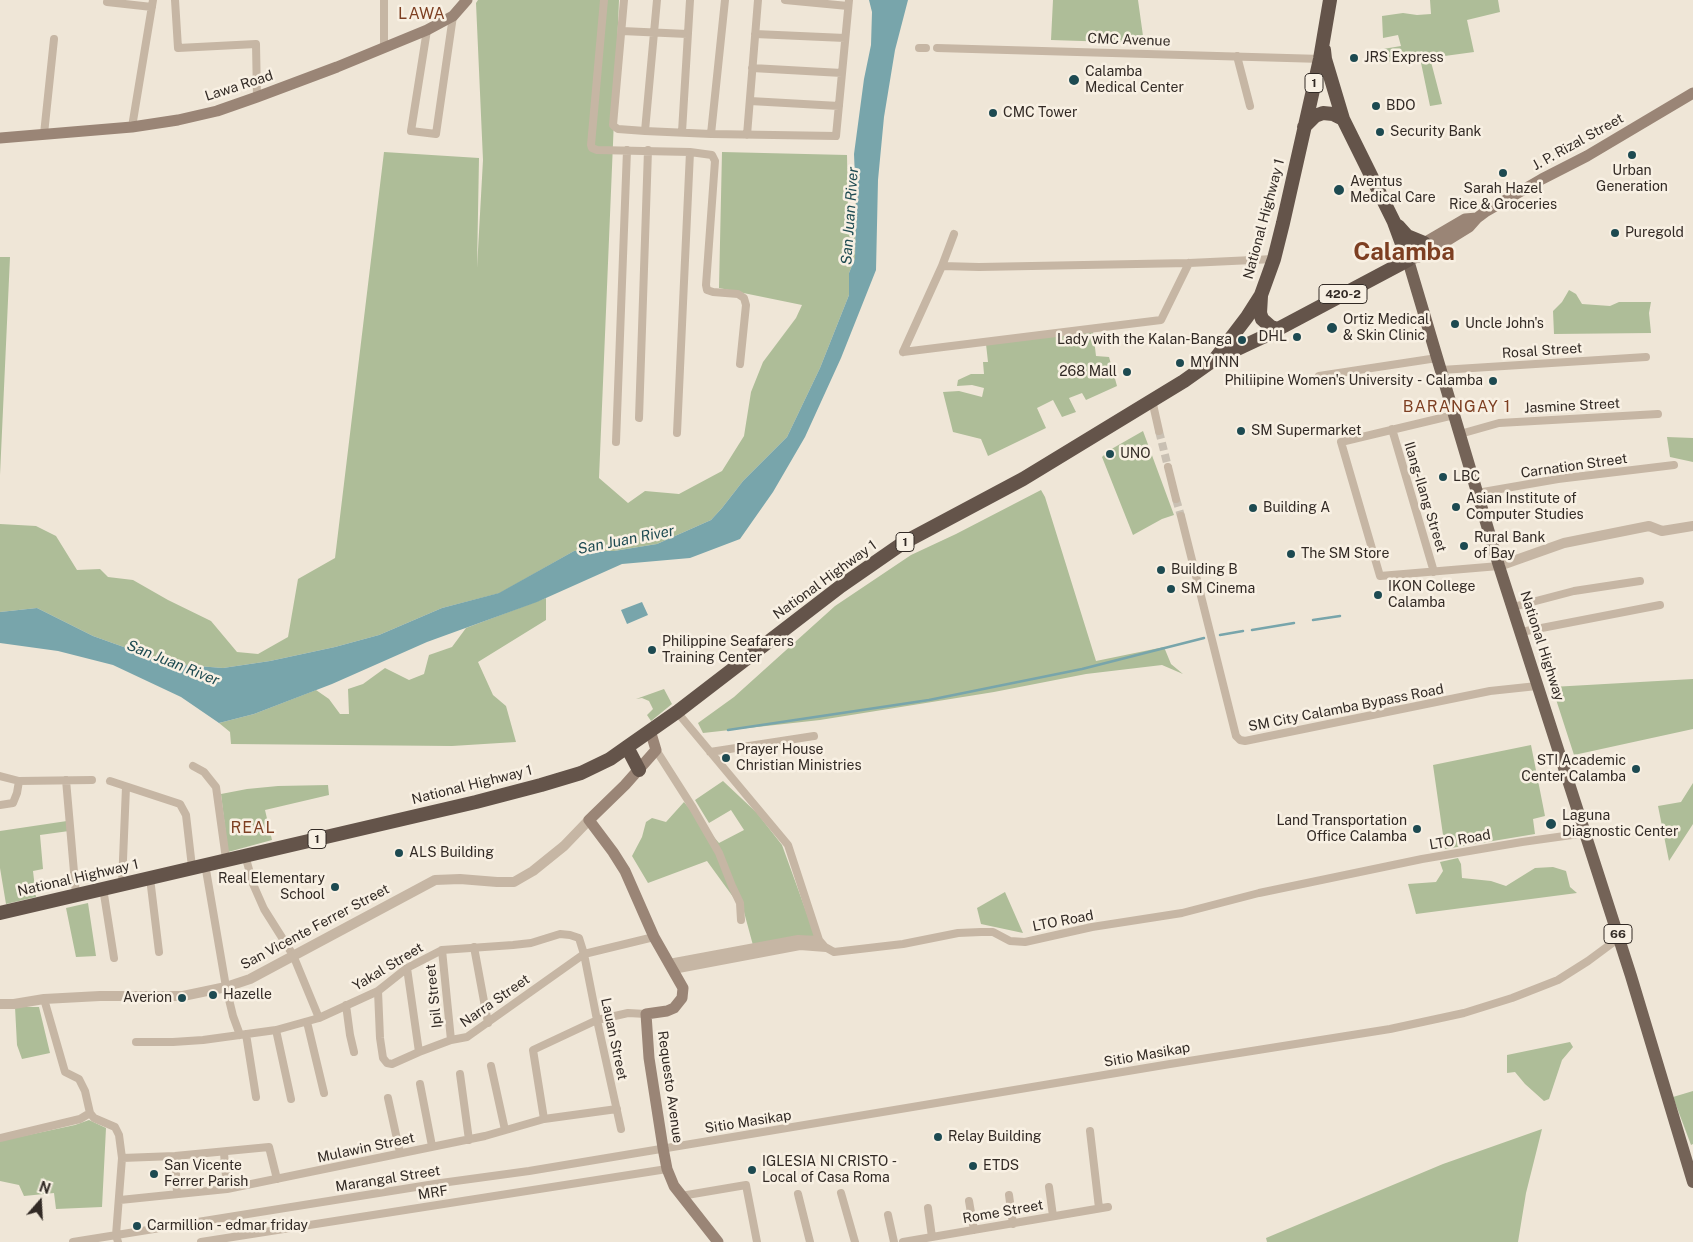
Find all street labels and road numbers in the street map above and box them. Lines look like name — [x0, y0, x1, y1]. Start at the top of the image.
street label: CMC Avenue — [1087, 30, 1171, 50]
street label: Lawa Road — [203, 67, 275, 105]
road number: 1 — [1305, 74, 1323, 92]
street label: J. P. Rizal Street — [1529, 110, 1627, 174]
street label: National Highway 1 — [1240, 157, 1288, 281]
road number: 420-2 — [1319, 284, 1367, 304]
street label: Rosal Street — [1501, 340, 1583, 362]
street label: Jasmine Street — [1524, 395, 1620, 417]
street label: Ilang-Ilang Street — [1400, 440, 1450, 554]
street label: Carnation Street — [1520, 450, 1628, 482]
road number: 1 — [896, 532, 914, 552]
street label: National Highway 1 — [770, 537, 880, 623]
street label: National Highway — [1516, 589, 1568, 703]
street label: SM City Calamba Bypass Road — [1247, 681, 1445, 735]
street label: National Highway 1 — [410, 762, 534, 808]
street label: LTO Road — [1428, 826, 1492, 854]
road number: 1 — [308, 830, 326, 849]
street label: National Highway 1 — [16, 856, 140, 900]
street label: San Vicente Ferrer Street — [238, 881, 392, 973]
street label: LTO Road — [1031, 907, 1095, 935]
road number: 66 — [1604, 924, 1632, 944]
street label: Yakal Street — [350, 939, 426, 995]
street label: Ipil Street — [422, 963, 446, 1029]
street label: Narra Street — [457, 971, 533, 1031]
street label: Lauan Street — [597, 996, 631, 1082]
street label: Requesto Avenue — [654, 1030, 686, 1144]
street label: Sitio Masikap — [1102, 1039, 1192, 1071]
street label: Sitio Masikap — [703, 1107, 793, 1137]
street label: Mulawin Street — [316, 1129, 416, 1167]
street label: Marangal Street — [334, 1162, 442, 1196]
street label: MRF — [417, 1182, 449, 1204]
street label: Rome Street — [961, 1197, 1045, 1227]

